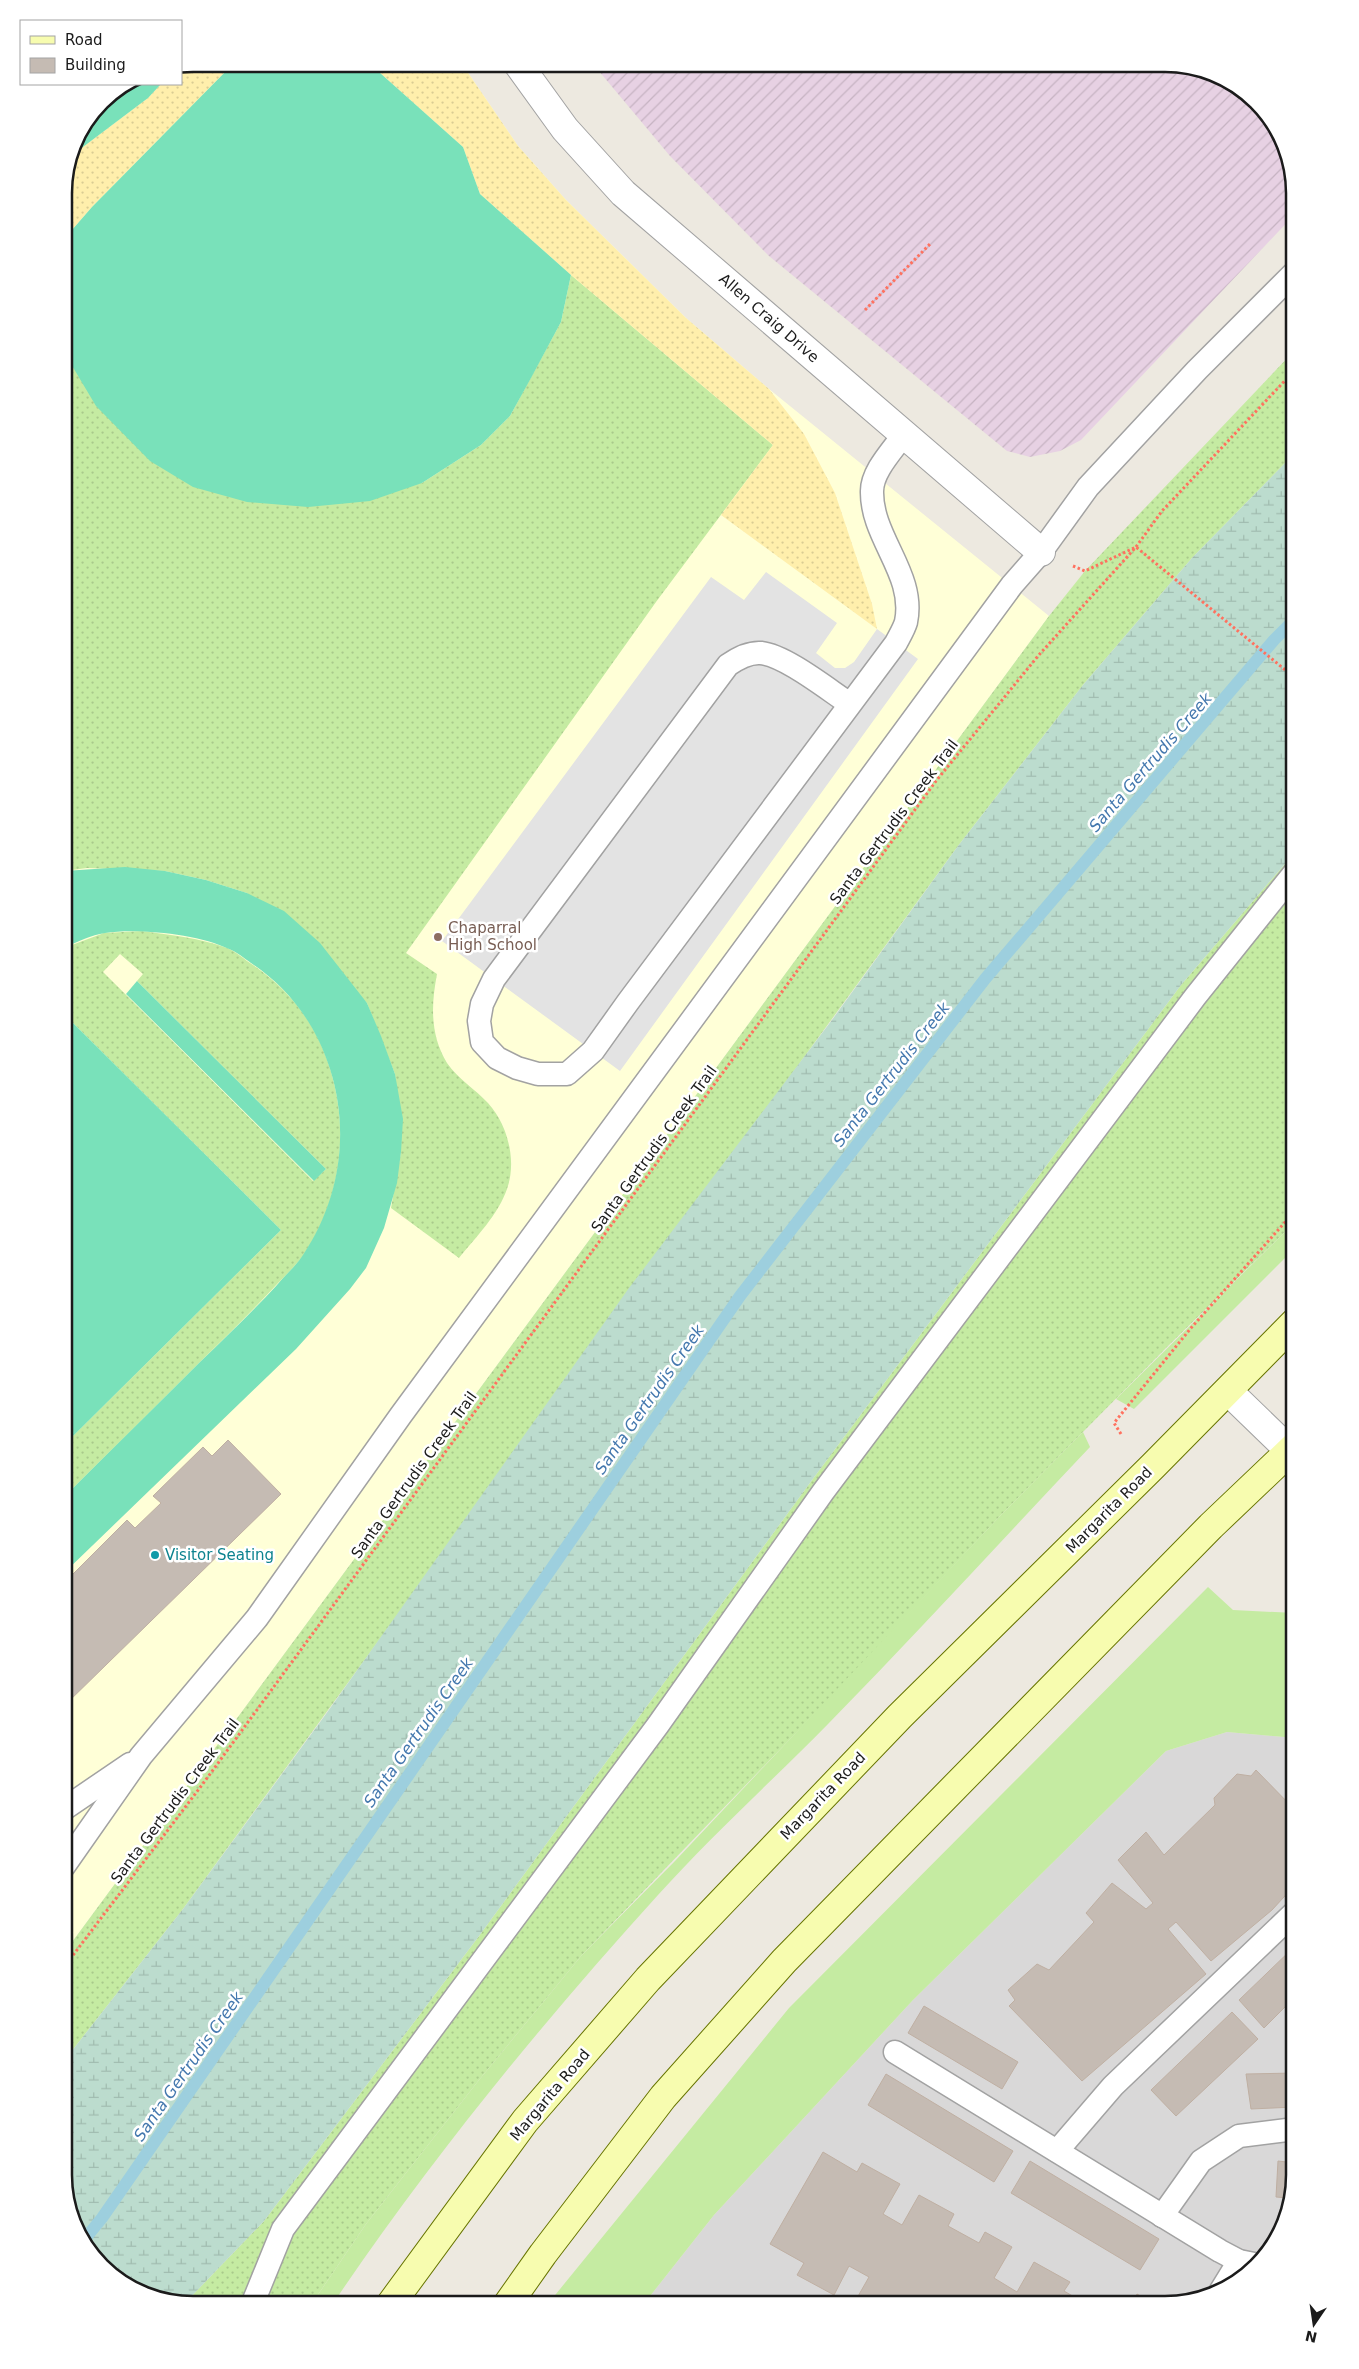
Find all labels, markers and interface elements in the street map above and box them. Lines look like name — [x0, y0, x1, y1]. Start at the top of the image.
legend — [20, 20, 182, 85]
text: Road — [65, 31, 103, 49]
text: Building — [65, 56, 126, 74]
street label: Allen Craig Drive — [715, 270, 823, 366]
water label: Santa Gertrudis Creek — [1085, 688, 1216, 836]
street label: Santa Gertrudis Creek Trail — [826, 736, 962, 908]
place label: Chaparral High School — [448, 919, 537, 954]
marker: Chaparral High School — [432, 931, 444, 943]
water label: Santa Gertrudis Creek — [829, 998, 954, 1150]
street label: Santa Gertrudis Creek Trail — [587, 1062, 721, 1236]
water label: Santa Gertrudis Creek — [591, 1320, 709, 1478]
street label: Santa Gertrudis Creek Trail — [347, 1388, 481, 1562]
street label: Margarita Road — [1062, 1463, 1156, 1557]
place label: Visitor Seating — [165, 1546, 274, 1564]
marker: Visitor Seating — [149, 1549, 161, 1561]
water label: Santa Gertrudis Creek — [360, 1653, 478, 1811]
street label: Santa Gertrudis Creek Trail — [107, 1715, 243, 1887]
street label: Margarita Road — [777, 1749, 869, 1843]
water label: Santa Gertrudis Creek — [130, 1987, 248, 2145]
street label: Margarita Road — [506, 2045, 594, 2145]
north arrow — [1289, 2299, 1339, 2349]
text: N — [1304, 2328, 1319, 2346]

